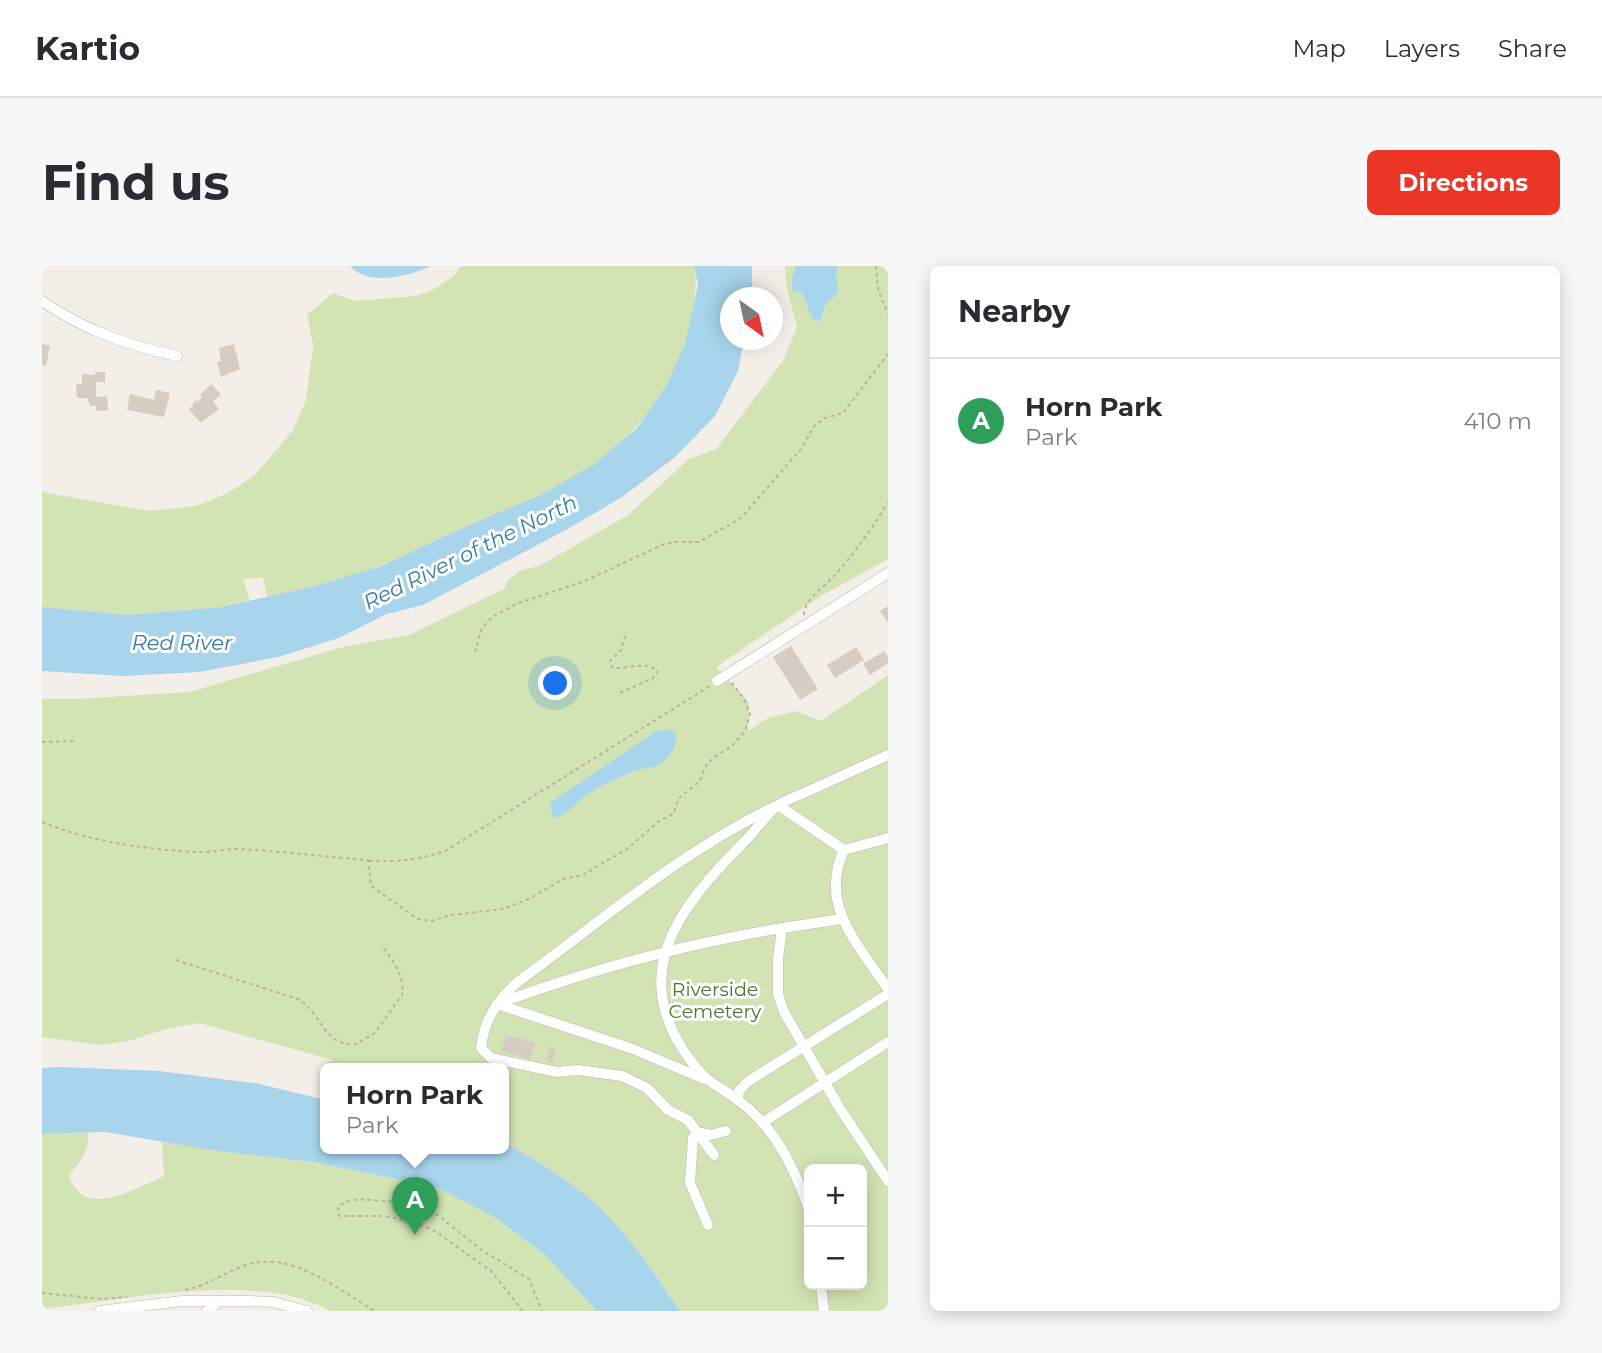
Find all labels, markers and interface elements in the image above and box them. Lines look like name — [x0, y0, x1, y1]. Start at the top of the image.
text: Kartio — [35, 28, 140, 68]
text: Map — [1292, 34, 1346, 63]
text: Layers — [1384, 34, 1460, 63]
text: Share — [1498, 34, 1567, 63]
button: Directions — [1367, 150, 1560, 215]
text: Find us — [42, 153, 230, 212]
north arrow — [720, 287, 783, 350]
text: Nearby — [958, 293, 1070, 330]
text: Horn Park — [1025, 391, 1162, 423]
text: A — [972, 407, 990, 435]
text: 410 m — [1463, 407, 1532, 435]
text: Park — [1025, 423, 1078, 451]
water label: Red River of the North — [359, 489, 581, 615]
water label: Red River — [132, 630, 233, 655]
your location — [538, 666, 572, 700]
park label: Riverside Cemetery — [669, 978, 762, 1023]
popup — [320, 1063, 509, 1154]
text: Horn Park — [346, 1079, 483, 1111]
text: Park — [346, 1111, 398, 1139]
map controls — [804, 1164, 867, 1290]
button: + — [804, 1164, 867, 1227]
pin: A — [392, 1177, 438, 1235]
button: − — [804, 1227, 867, 1290]

